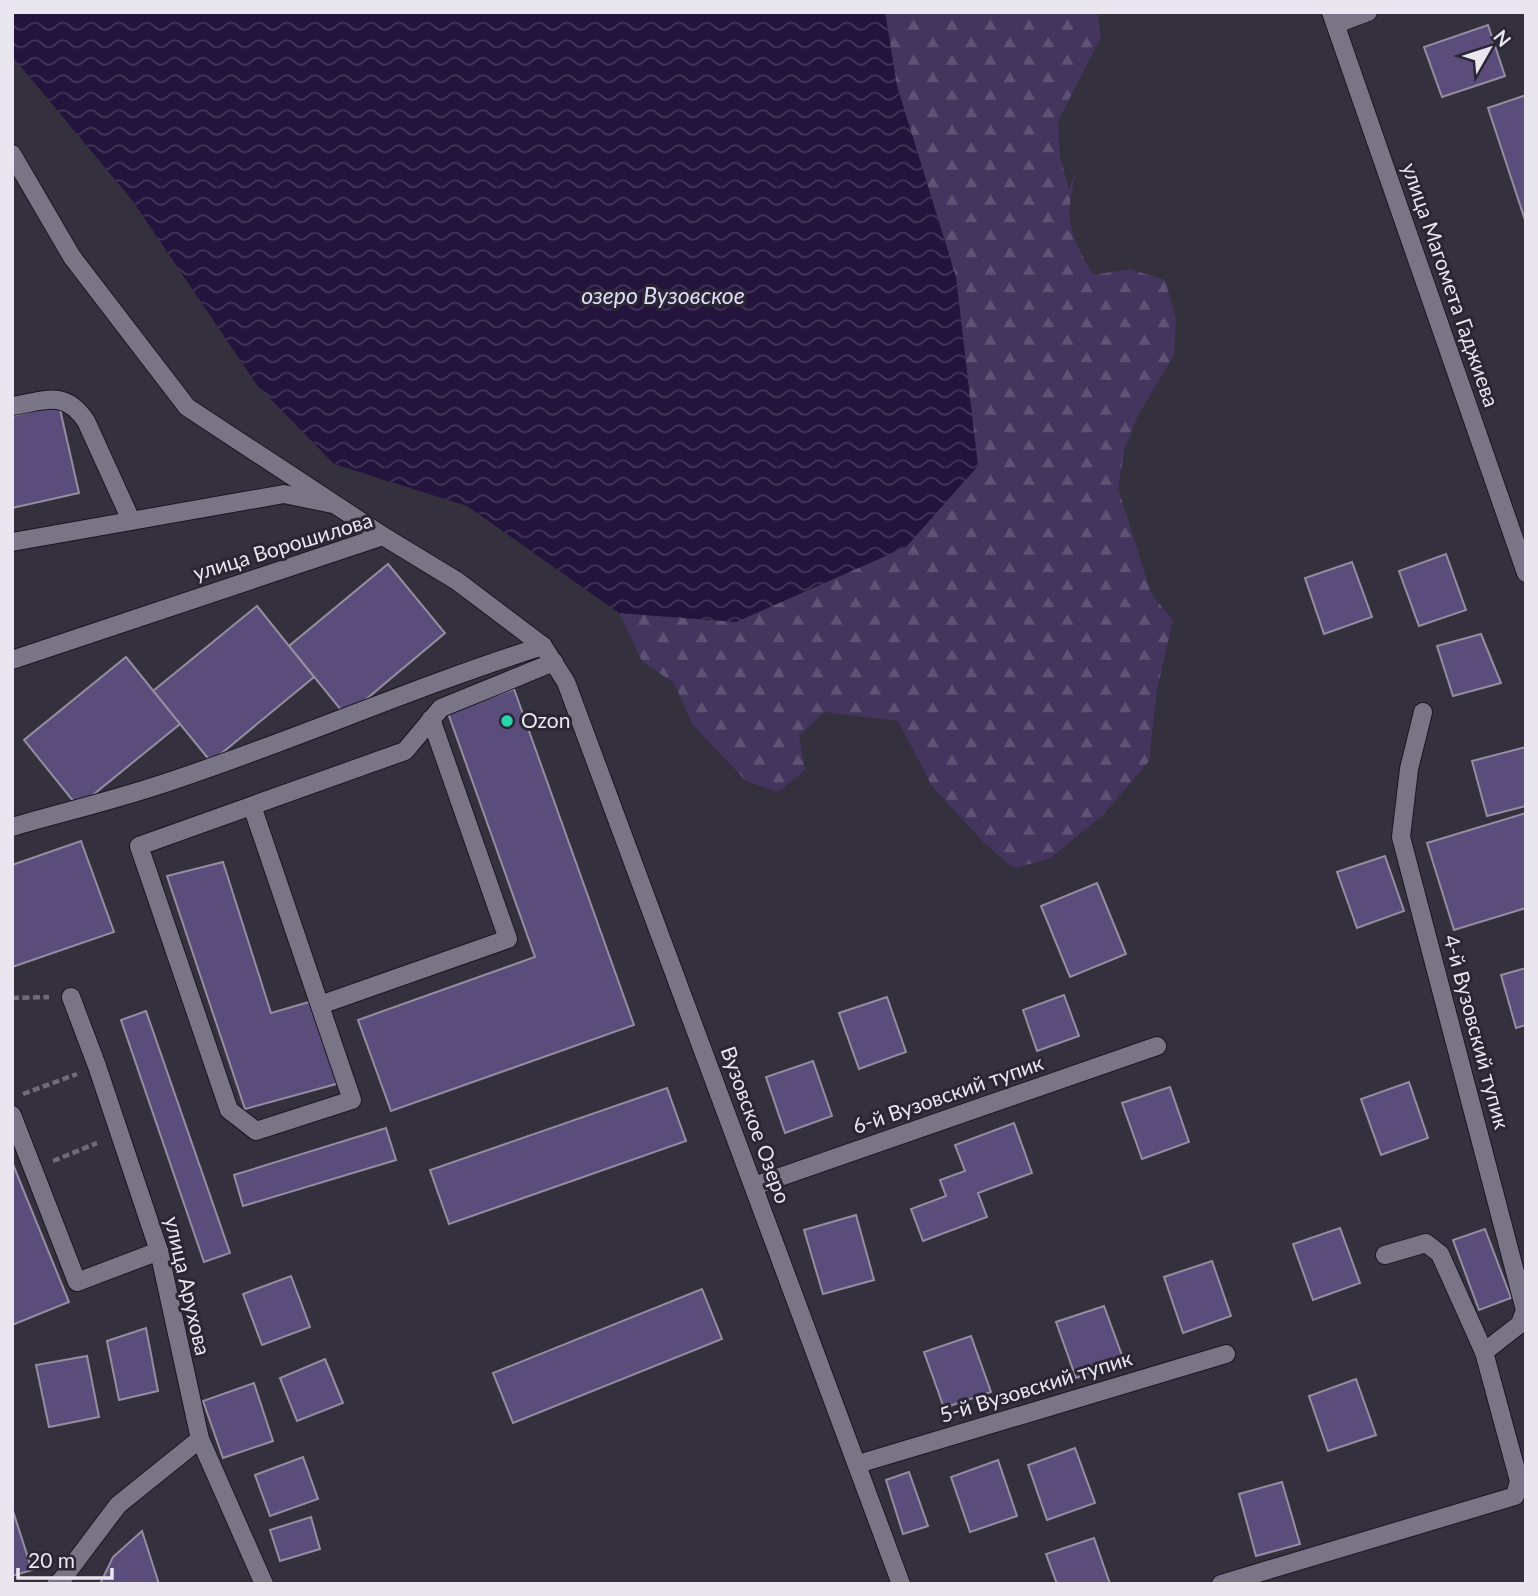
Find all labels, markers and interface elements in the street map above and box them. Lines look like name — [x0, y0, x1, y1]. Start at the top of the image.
north arrow — [1454, 14, 1524, 84]
text: N — [1489, 25, 1516, 51]
street label: улица Магомета Гаджиева — [1398, 159, 1505, 410]
water label: озеро Вузовское — [581, 281, 745, 309]
street label: улица Ворошилова — [190, 506, 375, 585]
place label: Ozon — [521, 707, 571, 732]
marker: Ozon — [499, 713, 515, 729]
street label: 4-й Вузовский тупик — [1439, 932, 1515, 1132]
street label: Вузовское Озеро — [716, 1043, 796, 1207]
street label: 6-й Вузовский тупик — [849, 1049, 1046, 1138]
street label: улица Арухова — [160, 1214, 217, 1358]
street label: 5-й Вузовский тупик — [936, 1344, 1135, 1427]
scale bar — [18, 1536, 112, 1580]
text: 20 m — [28, 1547, 75, 1572]

